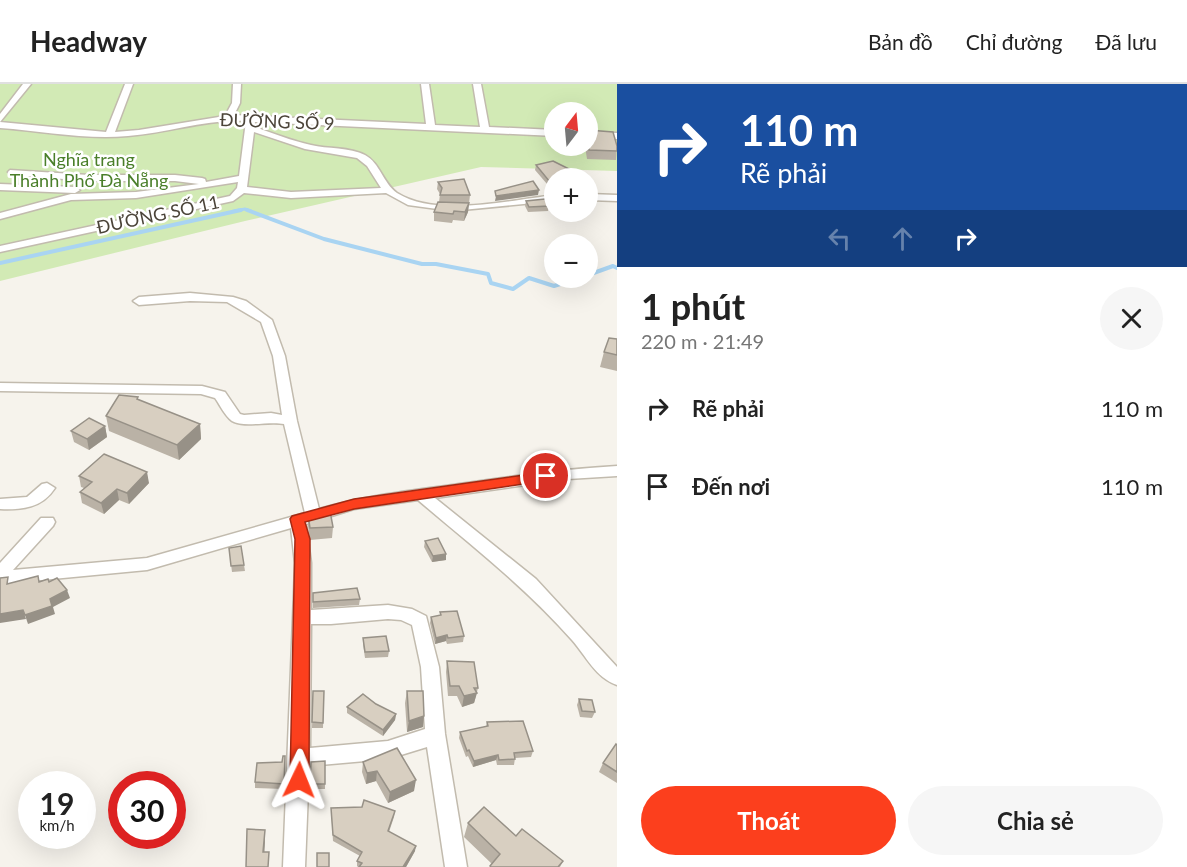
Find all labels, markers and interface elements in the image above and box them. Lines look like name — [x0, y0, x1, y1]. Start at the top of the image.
text: Headway — [30, 24, 147, 58]
text: Bản đồ — [868, 29, 933, 54]
text: Chỉ đường — [966, 29, 1062, 54]
text: Đã lưu — [1095, 29, 1157, 54]
north arrow — [544, 102, 598, 156]
map controls — [544, 102, 598, 288]
text: 110 m — [740, 105, 858, 155]
street label: ĐƯỜNG SỐ 9 — [219, 108, 335, 134]
icon: right — [641, 108, 719, 186]
park label: Nghĩa trang Thành Phố Đà Nẵng — [10, 148, 168, 191]
text: Rẽ phải — [740, 156, 827, 189]
button: + — [544, 168, 598, 222]
street label: ĐƯỜNG SỐ 11 — [94, 190, 221, 238]
icon: left — [823, 222, 856, 255]
icon: ahead — [886, 222, 919, 255]
icon: right — [949, 222, 982, 255]
button: − — [544, 234, 598, 288]
text: 1 phút — [641, 284, 745, 328]
button: close — [1100, 287, 1163, 350]
text: 220 m · 21:49 — [641, 329, 764, 353]
icon: right — [641, 392, 674, 425]
text: Rẽ phải — [692, 395, 764, 422]
text: 110 m — [1101, 395, 1163, 422]
pin — [520, 450, 571, 501]
icon: arrive — [529, 459, 562, 492]
icon: arrive — [641, 470, 674, 503]
text: Đến nơi — [692, 473, 770, 500]
text: 110 m — [1101, 473, 1163, 500]
position arrow — [267, 748, 331, 812]
speed limit sign: 30 — [108, 771, 186, 849]
text: 19 — [40, 785, 74, 821]
button: Thoát — [641, 786, 896, 855]
button: Chia sẻ — [908, 786, 1163, 855]
text: km/h — [39, 816, 75, 834]

